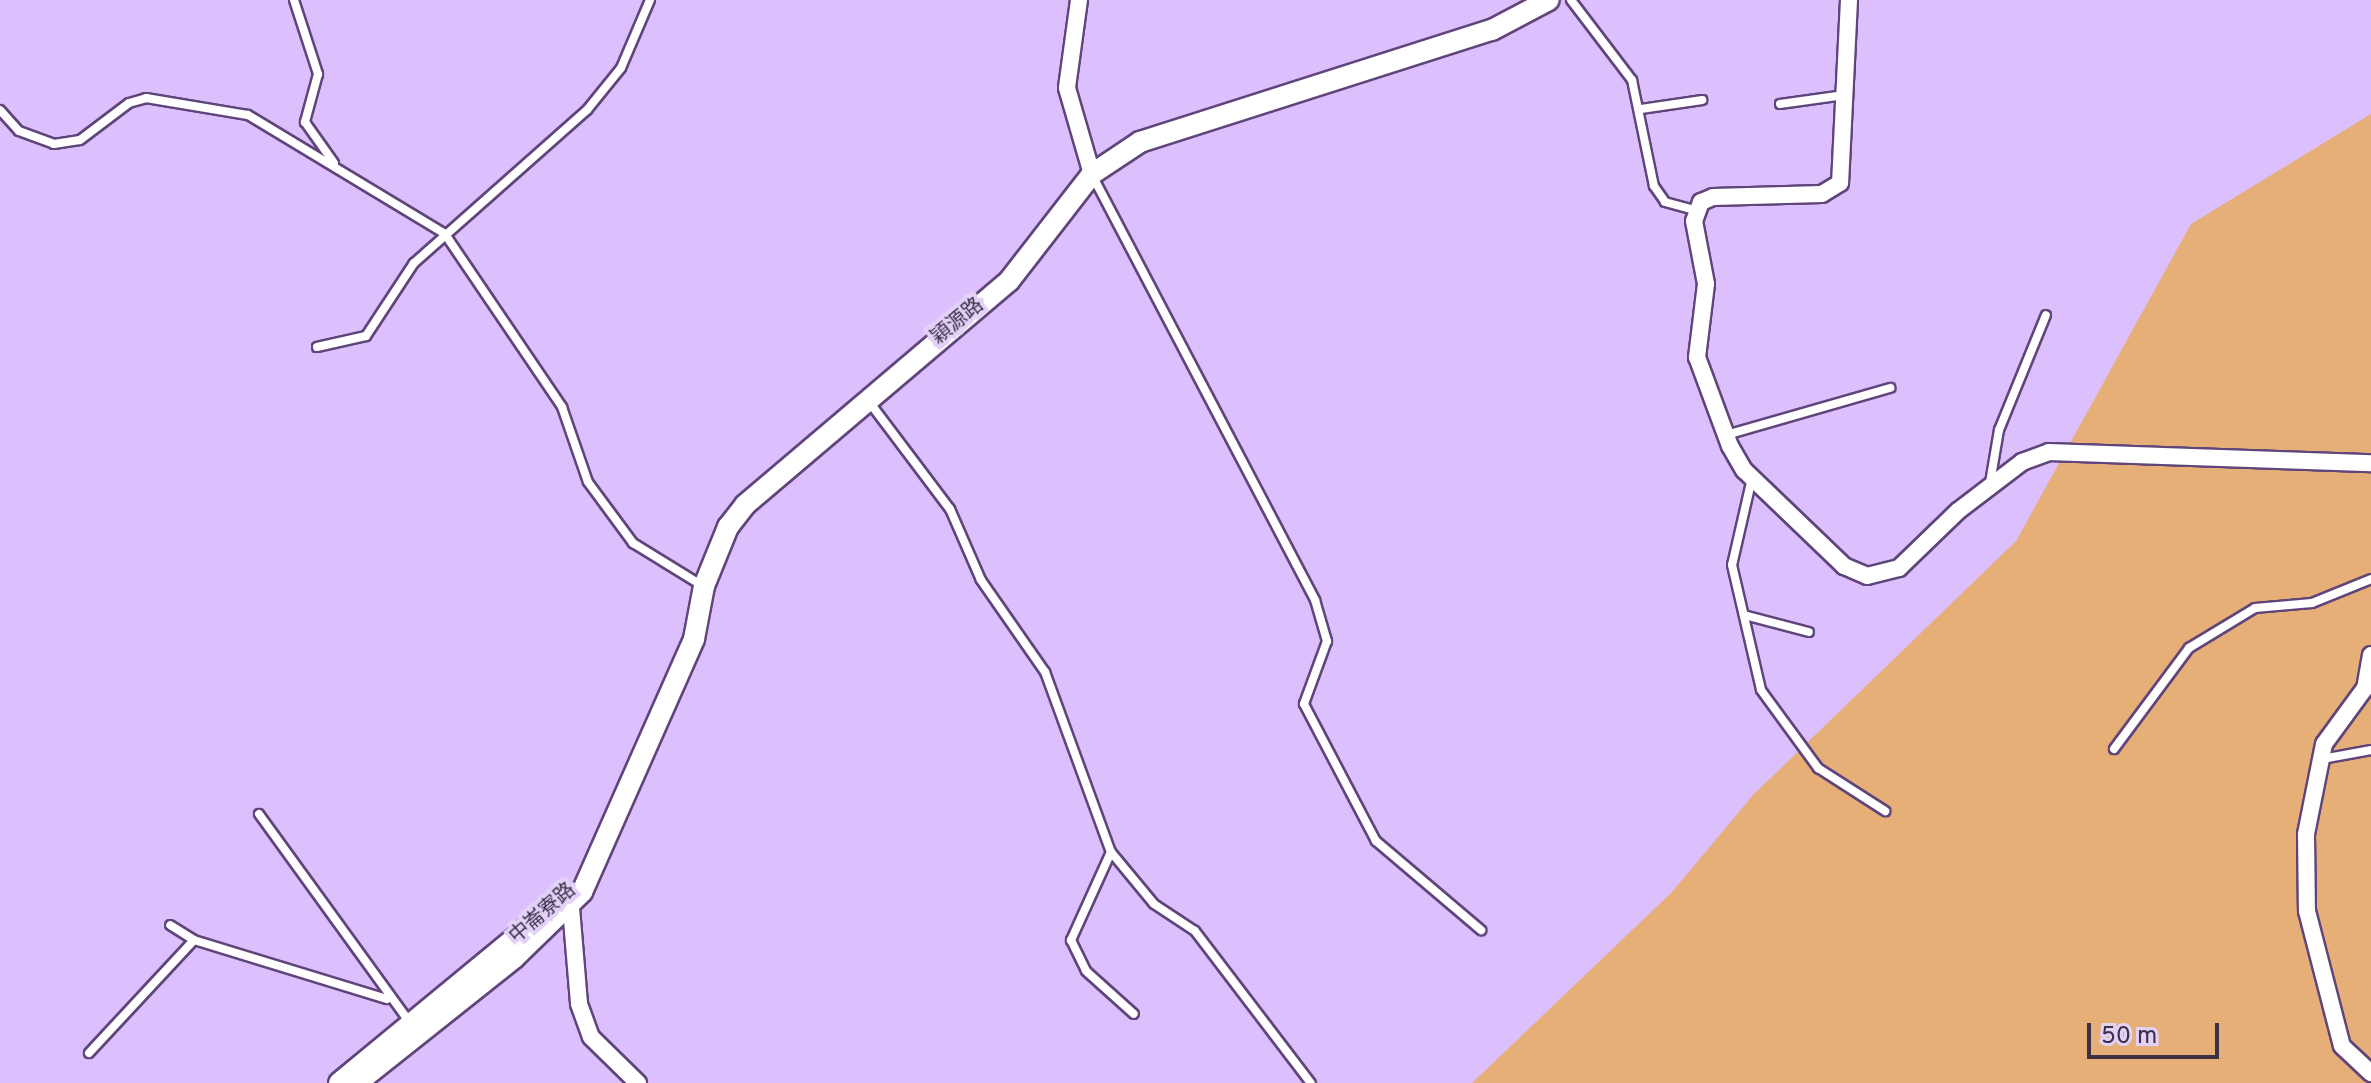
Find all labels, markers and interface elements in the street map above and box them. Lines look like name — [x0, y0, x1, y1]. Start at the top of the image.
street label: 穎源路 — [927, 294, 989, 350]
street label: 中崙寮路 — [505, 879, 581, 949]
scale bar — [2091, 1007, 2223, 1057]
text: 50 m — [2101, 1022, 2157, 1052]

